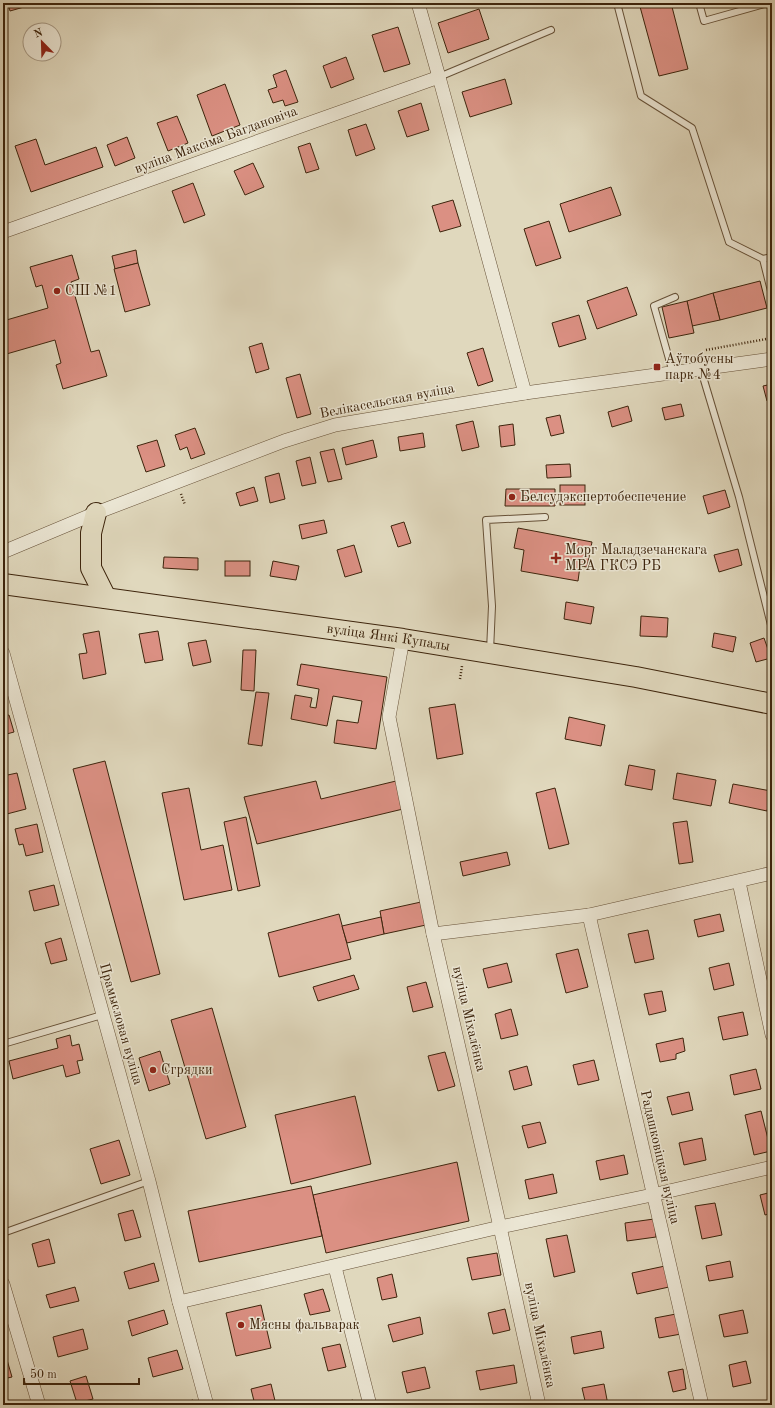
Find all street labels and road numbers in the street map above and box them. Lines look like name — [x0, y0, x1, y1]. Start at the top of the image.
street label: вуліца Максіма Багдановіча — [133, 104, 299, 176]
street label: Велікасельская вуліца — [318, 381, 456, 421]
street label: вуліца Янкі Купалы — [326, 622, 451, 654]
street label: Прамысловая вуліца — [97, 961, 145, 1087]
street label: вуліца Міхалёнка — [450, 965, 488, 1073]
street label: Радашковіцкая вуліца — [638, 1089, 682, 1225]
street label: вуліца Міхалёнка — [522, 1281, 558, 1389]

